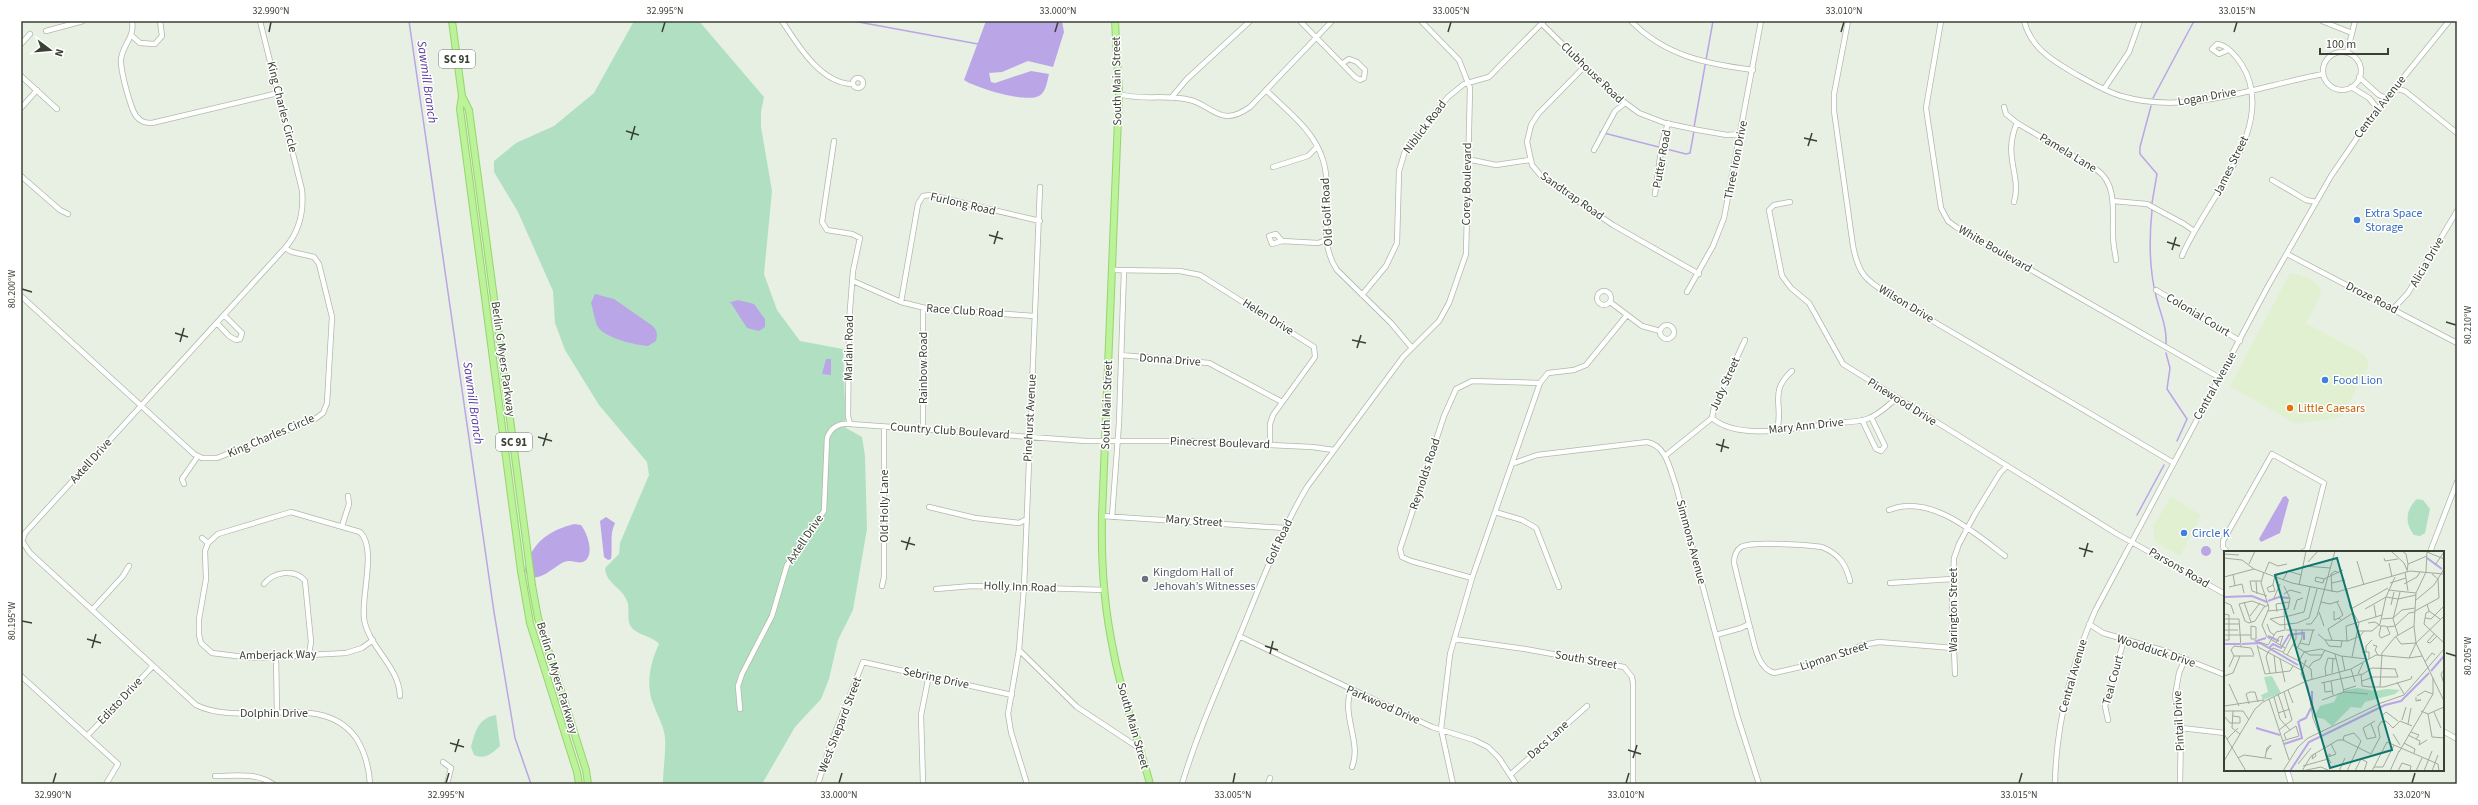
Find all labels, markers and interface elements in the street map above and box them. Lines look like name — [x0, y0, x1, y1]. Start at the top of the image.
text: 32.990°N — [252, 4, 290, 18]
text: 32.995°N — [646, 4, 684, 18]
text: 33.000°N — [1039, 4, 1077, 18]
text: 33.005°N — [1432, 4, 1470, 18]
text: 33.010°N — [1825, 4, 1863, 18]
text: 33.015°N — [2218, 4, 2256, 18]
north arrow — [30, 30, 70, 70]
scale bar — [2320, 30, 2388, 56]
street label: South Main Street — [1108, 36, 1126, 126]
text: 100 m — [2326, 36, 2356, 53]
street label: Clubhouse Road — [1557, 38, 1627, 108]
water label: Sawmill Branch — [412, 40, 442, 125]
text: N — [51, 47, 67, 58]
road number: SC 91 — [439, 50, 475, 68]
street label: King Charles Circle — [262, 60, 302, 154]
street label: Central Avenue — [2350, 72, 2410, 142]
street label: Logan Drive — [2176, 83, 2238, 111]
street label: Niblick Road — [1399, 97, 1451, 157]
street label: Three Iron Drive — [1720, 119, 1752, 201]
street label: Putter Road — [1648, 128, 1676, 190]
street label: Pamela Lane — [2036, 129, 2100, 177]
street label: James Street — [2209, 133, 2253, 199]
street label: Corey Boulevard — [1458, 143, 1476, 225]
street label: Sandtrap Road — [1537, 168, 1607, 224]
street label: Old Golf Road — [1317, 177, 1337, 247]
street label: Furlong Road — [929, 188, 997, 220]
place label: Extra Space Storage — [2365, 205, 2423, 236]
marker: Extra Space Storage — [2352, 215, 2362, 225]
street label: White Boulevard — [1955, 221, 2035, 277]
street label: Alicia Drive — [2406, 234, 2448, 290]
text: 80.200°W — [5, 270, 19, 308]
street label: Droze Road — [2343, 277, 2401, 319]
street label: Wilson Drive — [1875, 281, 1937, 327]
street label: Colonial Court — [2163, 289, 2233, 341]
street label: Helen Drive — [1239, 294, 1297, 340]
street label: Berlin G Myers Parkway — [486, 300, 520, 418]
street label: Race Club Road — [926, 300, 1004, 322]
text: 80.210°W — [2461, 306, 2475, 344]
street label: Marlain Road — [840, 315, 858, 381]
street label: Rainbow Road — [915, 332, 932, 404]
street label: Donna Drive — [1139, 349, 1201, 371]
street label: Central Avenue — [2189, 349, 2241, 423]
street label: Judy Street — [1706, 354, 1744, 414]
street label: South Main Street — [1097, 360, 1117, 450]
water label: Sawmill Branch — [458, 361, 488, 446]
place label: Food Lion — [2333, 372, 2383, 389]
street label: Pinehurst Avenue — [1019, 374, 1041, 462]
street label: Pinewood Drive — [1864, 374, 1940, 430]
marker: Food Lion — [2320, 375, 2330, 385]
place label: Little Caesars — [2298, 400, 2365, 417]
marker: Little Caesars — [2285, 403, 2295, 413]
street label: King Charles Circle — [225, 410, 317, 462]
street label: Mary Ann Drive — [1768, 414, 1844, 438]
street label: Country Club Boulevard — [890, 418, 1010, 444]
road number: SC 91 — [496, 433, 532, 451]
street label: Pinecrest Boulevard — [1170, 433, 1270, 453]
street label: Axtell Drive — [66, 435, 116, 487]
street label: Reynolds Road — [1405, 436, 1445, 512]
street label: Old Holly Lane — [876, 469, 893, 542]
street label: Simmons Avenue — [1672, 498, 1710, 586]
street label: Axtell Drive — [782, 511, 828, 567]
street label: Mary Street — [1165, 511, 1223, 531]
street label: Golf Road — [1261, 516, 1297, 568]
place label: Circle K — [2192, 525, 2230, 542]
marker: Circle K — [2179, 528, 2189, 538]
street label: Parsons Road — [2145, 544, 2213, 592]
inset map — [2224, 551, 2444, 771]
place label: Kingdom Hall of Jehovah’s Witnesses — [1153, 564, 1255, 595]
street label: Warington Street — [1945, 568, 1962, 652]
marker: Kingdom Hall of Jehovah’s Witnesses — [1140, 574, 1150, 584]
street label: Holly Inn Road — [983, 577, 1057, 597]
text: 80.195°W — [5, 602, 19, 640]
street label: Berlin G Myers Parkway — [532, 620, 582, 736]
street label: Woodduck Drive — [2114, 630, 2198, 672]
street label: Lipman Street — [1798, 637, 1870, 675]
street label: Central Avenue — [2054, 637, 2092, 715]
text: 80.205°W — [2461, 637, 2475, 675]
street label: Amberjack Way — [239, 646, 317, 664]
street label: South Street — [1554, 646, 1618, 674]
street label: Teal Court — [2098, 653, 2128, 707]
street label: Sebring Drive — [901, 663, 971, 693]
street label: Edisto Drive — [94, 673, 147, 729]
street label: West Shepard Street — [814, 675, 866, 775]
street label: South Main Street — [1113, 681, 1153, 771]
street label: Parkwood Drive — [1343, 681, 1423, 729]
street label: Pintail Drive — [2169, 690, 2189, 752]
street label: Dolphin Drive — [240, 705, 308, 722]
street label: Dacs Lane — [1523, 717, 1573, 763]
text: 32.990°N — [34, 788, 72, 802]
text: 32.995°N — [427, 788, 465, 802]
text: 33.000°N — [820, 788, 858, 802]
text: 33.005°N — [1214, 788, 1252, 802]
text: 33.010°N — [1607, 788, 1645, 802]
text: 33.015°N — [2000, 788, 2038, 802]
text: 33.020°N — [2393, 788, 2431, 802]

